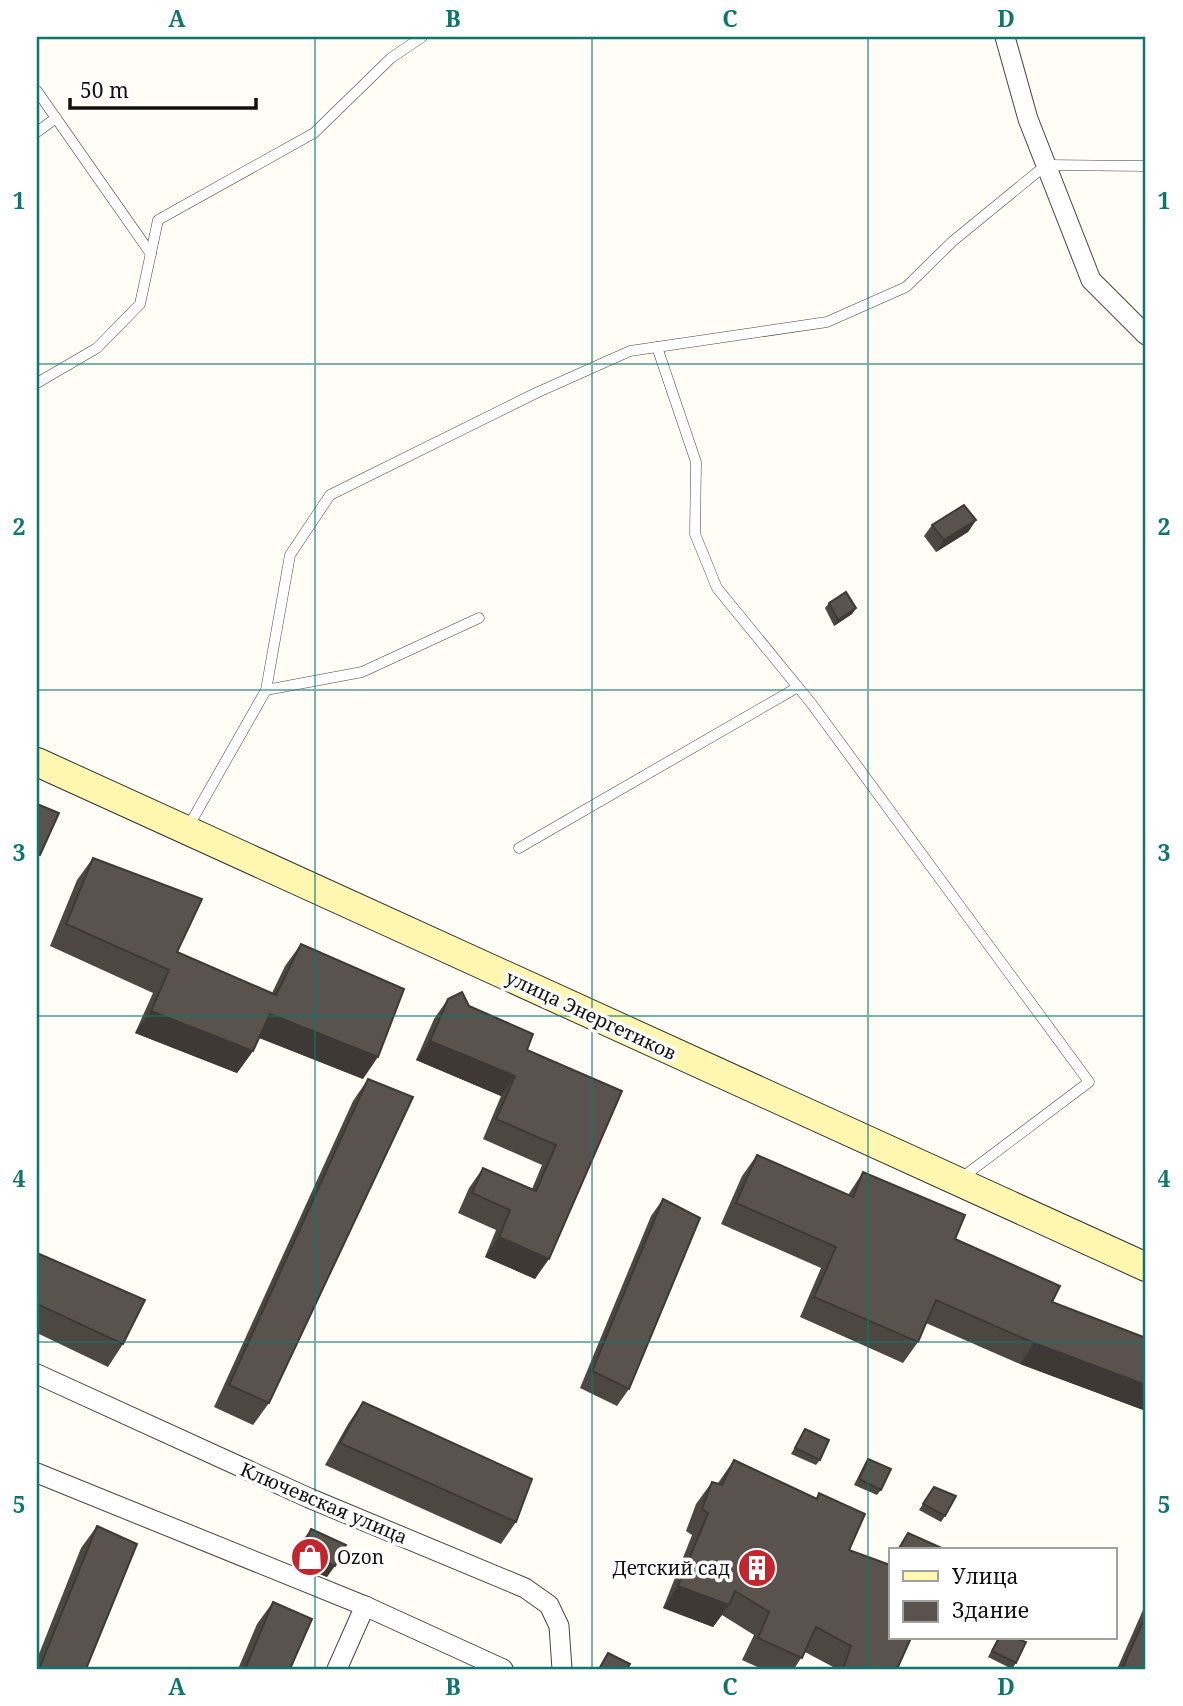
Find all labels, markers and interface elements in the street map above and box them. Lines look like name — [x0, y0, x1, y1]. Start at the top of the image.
text: A — [168, 2, 186, 34]
text: B — [445, 2, 461, 34]
text: C — [722, 2, 738, 34]
text: D — [997, 2, 1015, 34]
scale bar — [70, 66, 256, 110]
text: 50 m — [80, 76, 129, 104]
text: 1 — [13, 184, 26, 216]
text: 1 — [1158, 184, 1171, 216]
text: 2 — [13, 510, 26, 542]
text: 2 — [1158, 510, 1171, 542]
text: 3 — [13, 836, 26, 868]
text: 3 — [1158, 836, 1171, 868]
street label: улица Энергетиков — [502, 964, 680, 1066]
text: 4 — [13, 1162, 26, 1194]
text: 4 — [1158, 1162, 1171, 1194]
street label: Ключевская улица — [236, 1456, 412, 1550]
text: 5 — [13, 1488, 26, 1520]
text: 5 — [1158, 1488, 1171, 1520]
shop icon: Ozon — [289, 1536, 331, 1578]
place label: Ozon — [337, 1544, 384, 1570]
building icon: Детский сад — [736, 1547, 778, 1589]
legend — [889, 1548, 1116, 1640]
place label: Детский сад — [613, 1555, 730, 1581]
text: Улица — [952, 1562, 1019, 1590]
text: Здание — [952, 1596, 1029, 1624]
text: A — [168, 1670, 186, 1702]
text: B — [445, 1670, 461, 1702]
text: C — [722, 1670, 738, 1702]
text: D — [997, 1670, 1015, 1702]

